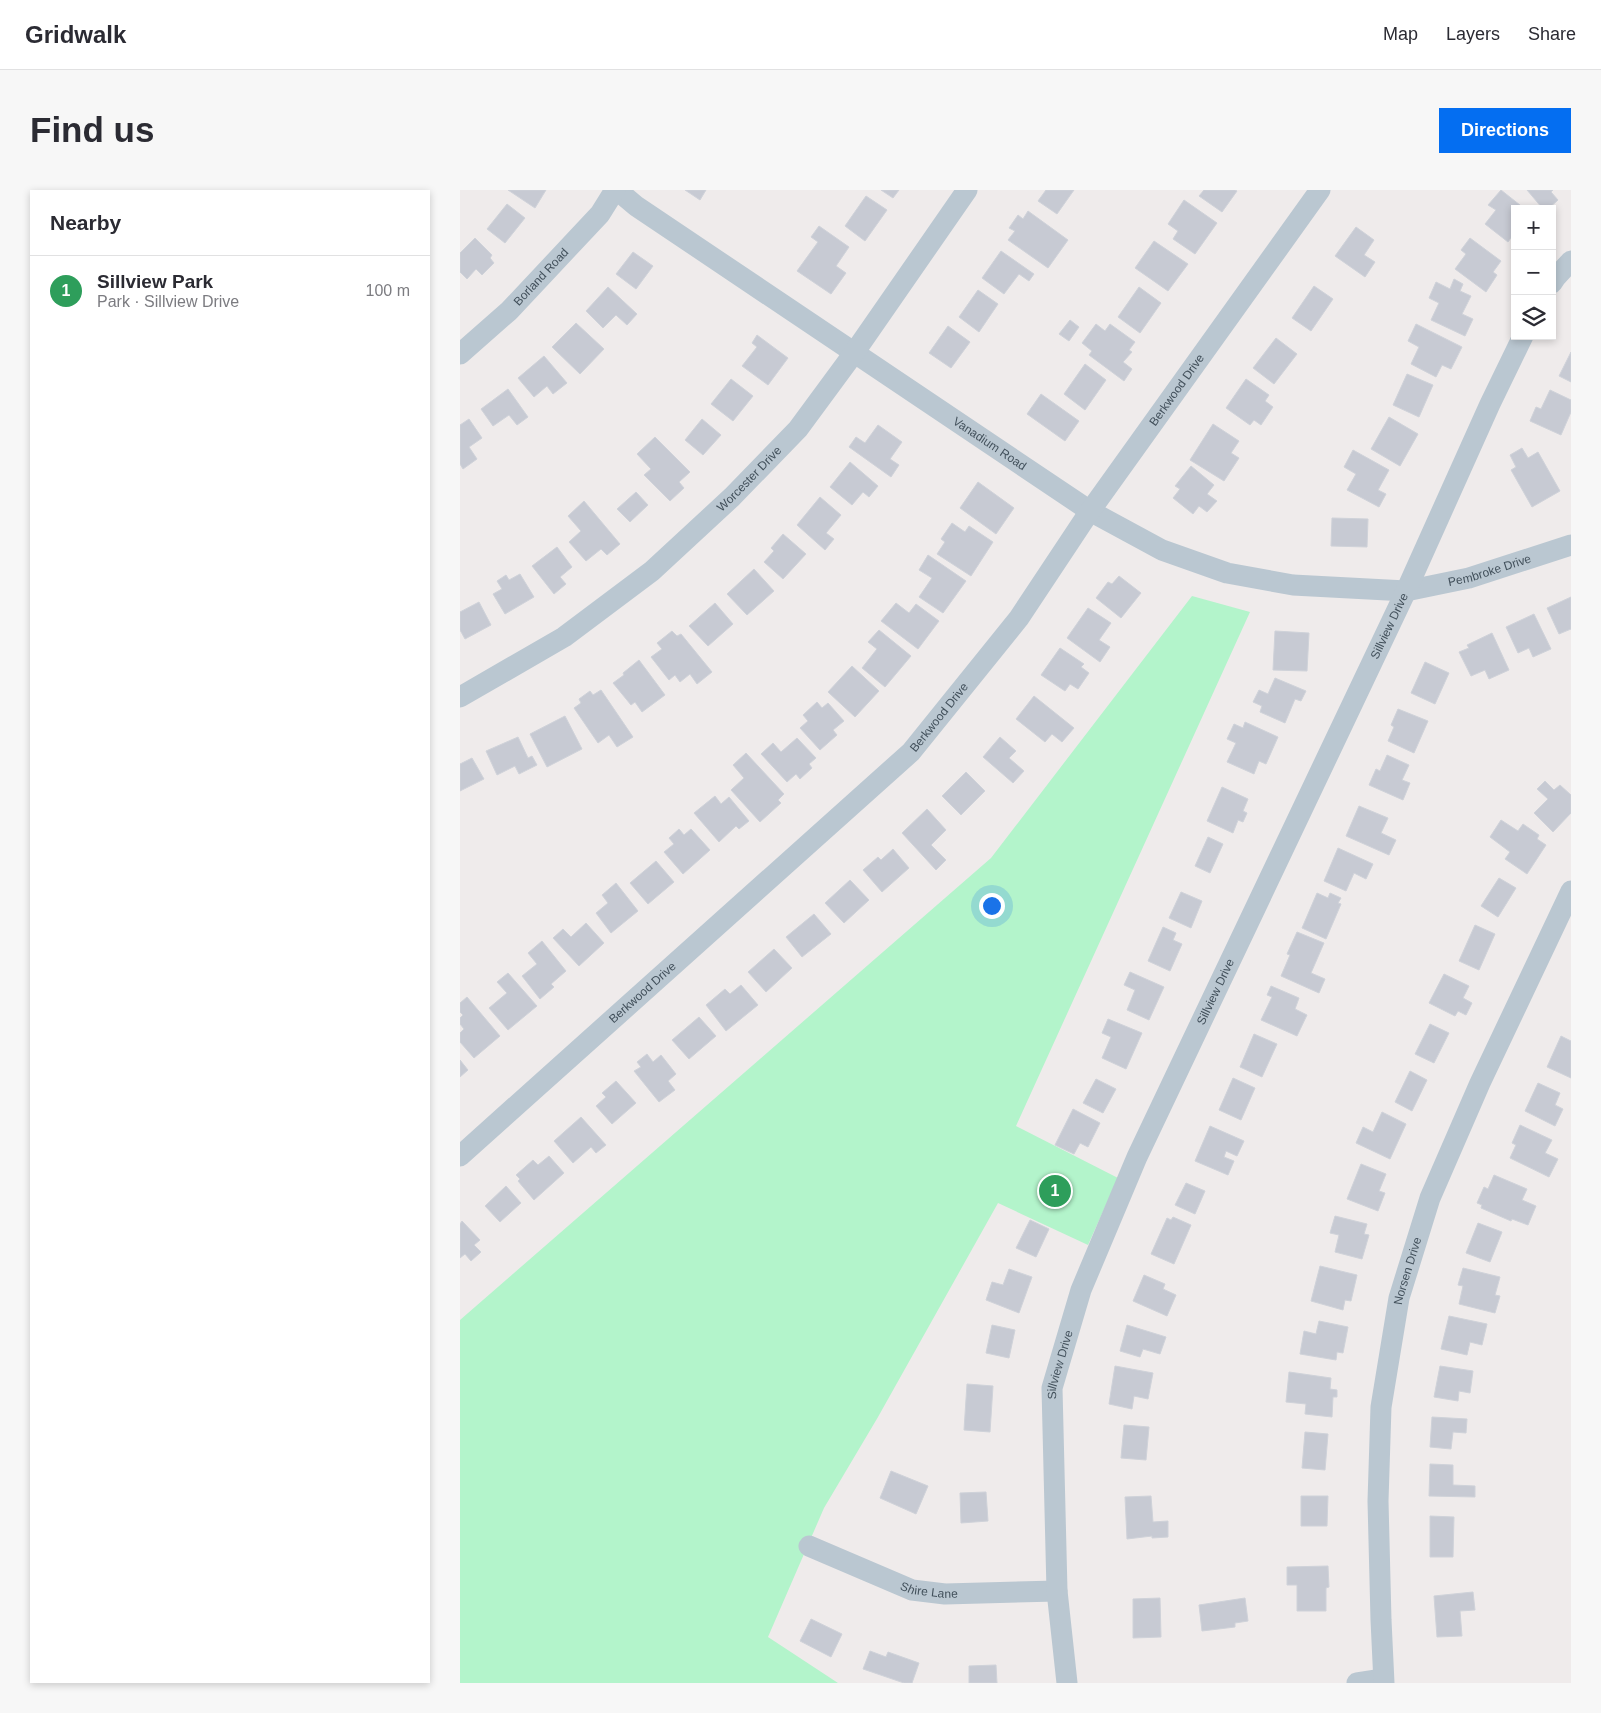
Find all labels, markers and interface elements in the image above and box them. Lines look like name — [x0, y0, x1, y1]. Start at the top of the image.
text: Gridwalk — [25, 21, 126, 48]
text: Map — [1383, 24, 1418, 44]
text: Layers — [1446, 24, 1500, 44]
text: Share — [1528, 24, 1576, 44]
button: Directions — [1439, 108, 1571, 153]
text: Find us — [30, 110, 154, 149]
map controls — [1511, 205, 1556, 340]
button: + — [1511, 205, 1556, 250]
text: Nearby — [50, 211, 121, 234]
street label: Borland Road — [511, 245, 571, 308]
button: − — [1511, 250, 1556, 295]
text: Sillview Park — [97, 271, 213, 292]
text: 1 — [62, 282, 70, 299]
text: 100 m — [366, 282, 410, 299]
text: Park · Sillview Drive — [97, 293, 239, 310]
button: layers — [1511, 295, 1556, 340]
street label: Berkwood Drive — [1146, 351, 1207, 428]
street label: Vanadium Road — [950, 414, 1029, 473]
street label: Worcester Drive — [714, 443, 785, 514]
street label: Pembroke Drive — [1447, 551, 1533, 589]
street label: Sillview Drive — [1368, 590, 1411, 661]
street label: Berkwood Drive — [907, 680, 971, 755]
your location — [979, 893, 1005, 919]
street label: Sillview Drive — [1194, 956, 1237, 1027]
street label: Berkwood Drive — [606, 959, 679, 1026]
pin: 1 — [1039, 1172, 1071, 1210]
street label: Norsen Drive — [1391, 1235, 1425, 1306]
street label: Sillview Drive — [1045, 1328, 1076, 1399]
street label: Shire Lane — [898, 1579, 958, 1601]

